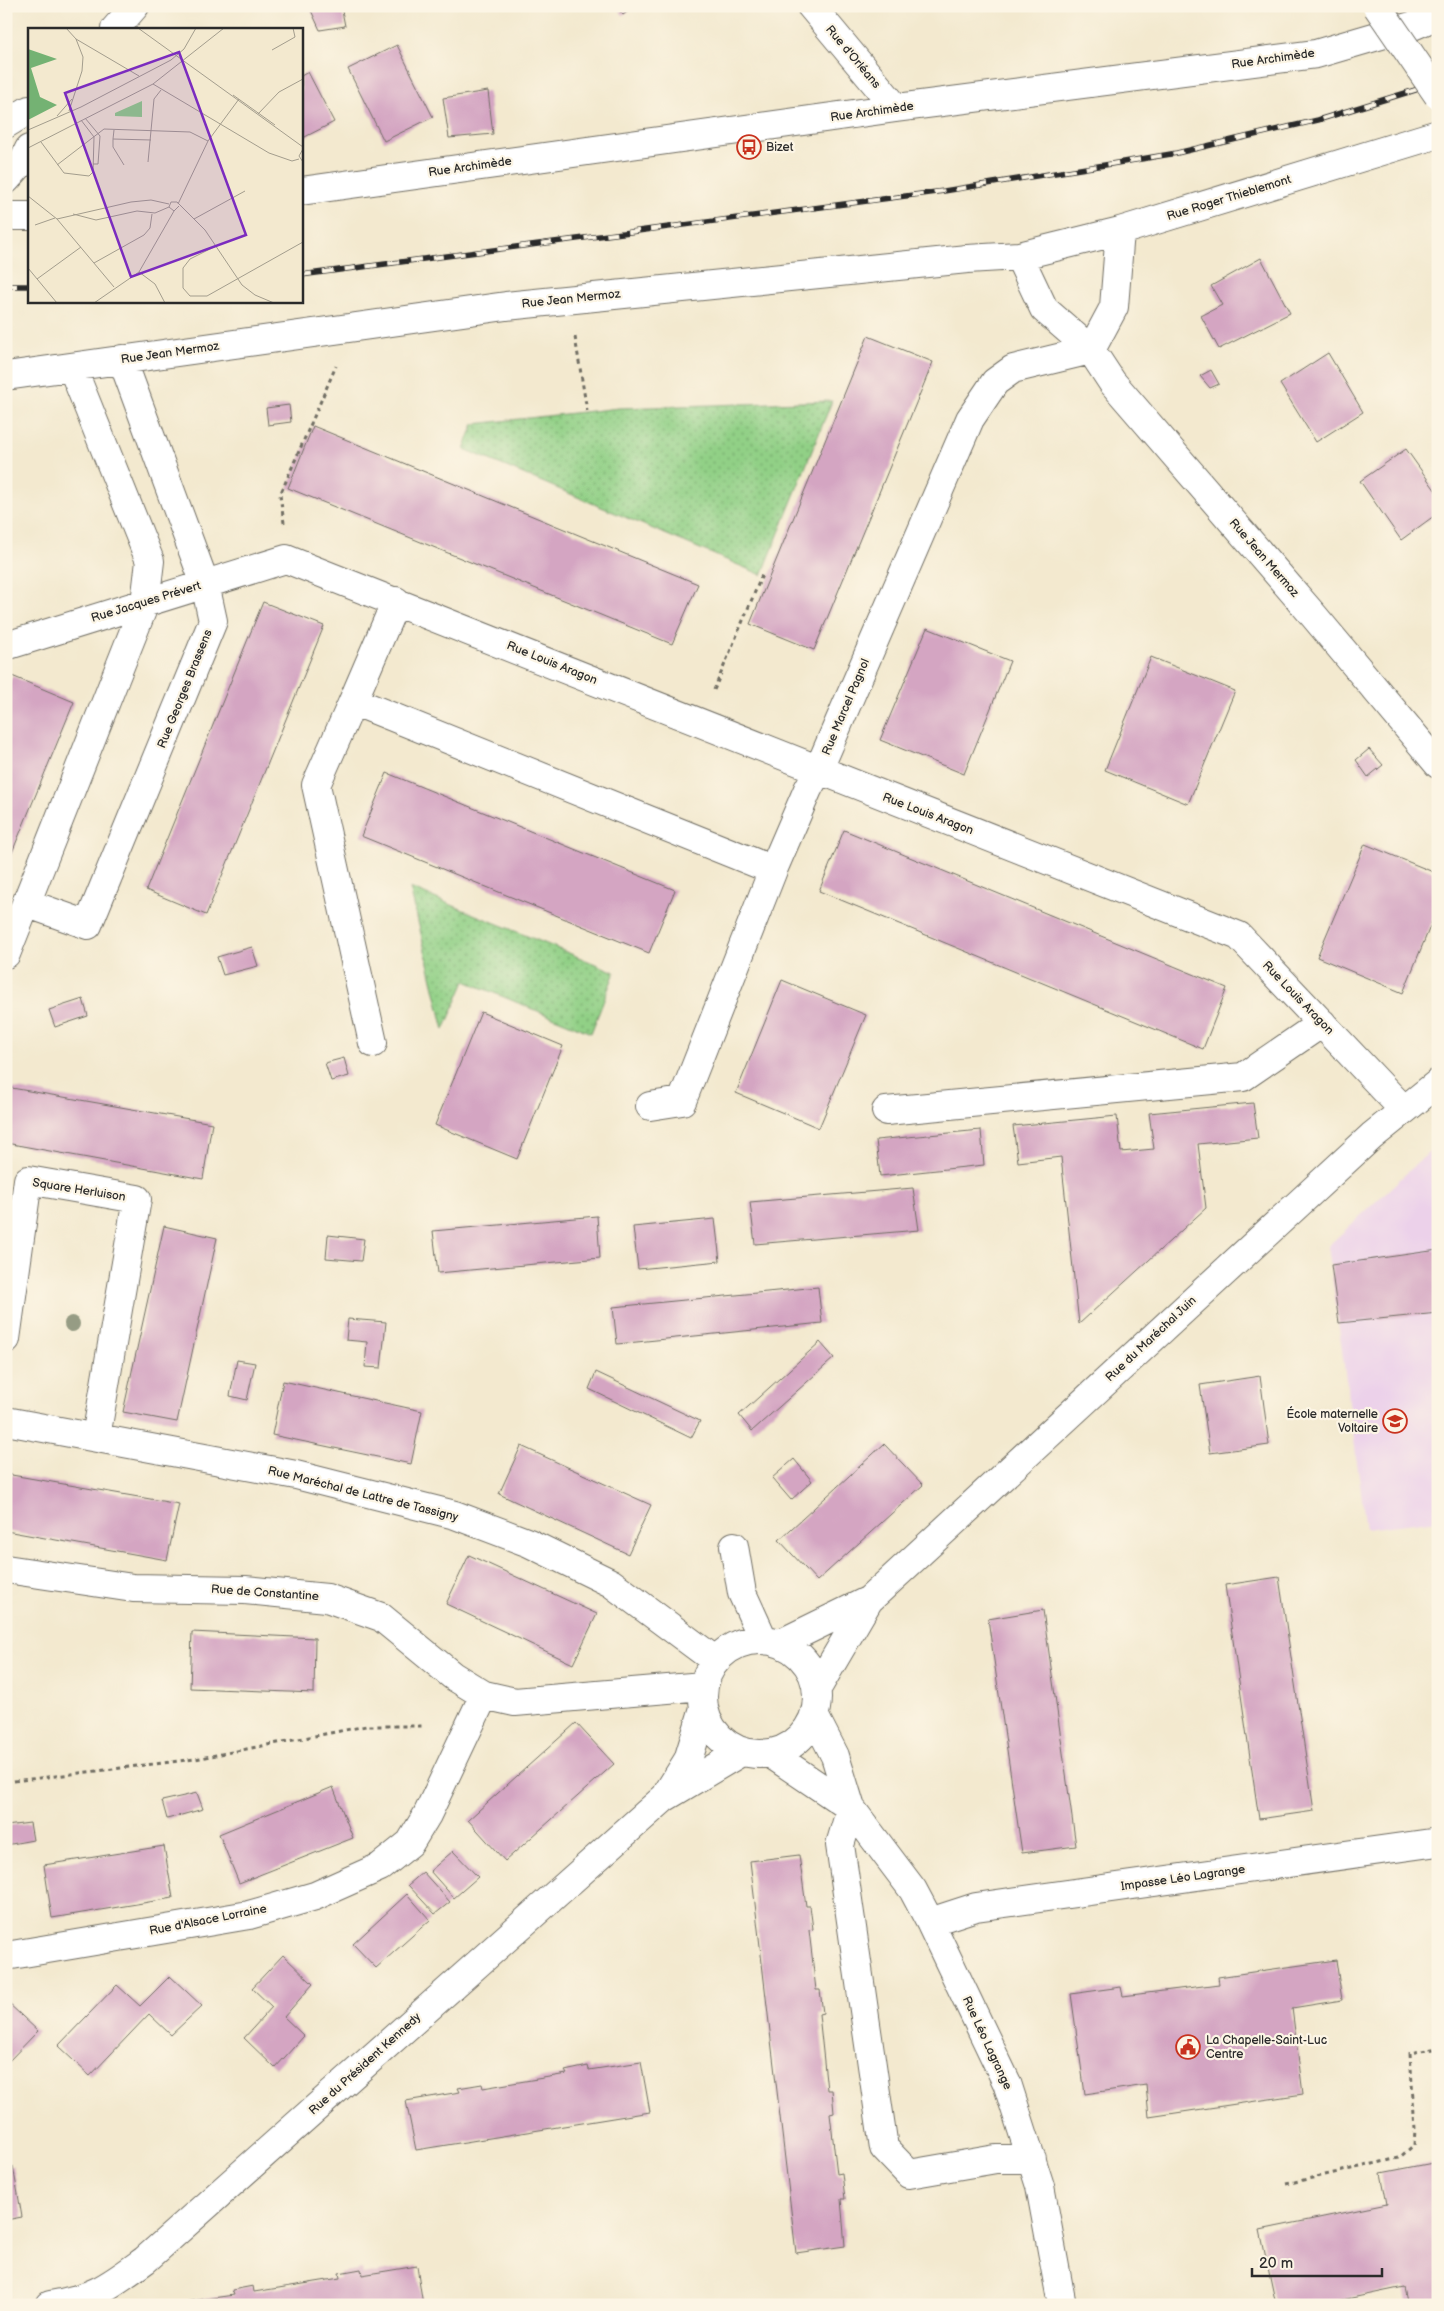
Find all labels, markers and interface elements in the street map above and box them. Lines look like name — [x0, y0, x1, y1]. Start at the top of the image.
street label: Rue d'Orléans — [822, 22, 884, 92]
inset map — [28, 28, 302, 302]
street label: Rue Archimède — [1230, 46, 1316, 72]
street label: Rue Archimède — [829, 99, 915, 125]
bus stop icon: Bizet — [736, 134, 762, 160]
place label: Bizet — [766, 140, 794, 155]
street label: Rue Archimède — [427, 154, 513, 180]
street label: Rue Roger Thieblemont — [1165, 172, 1293, 224]
street label: Rue Jean Mermoz — [521, 286, 621, 312]
street label: Rue Jean Mermoz — [120, 339, 220, 367]
street label: Rue Jean Mermoz — [1226, 516, 1302, 601]
street label: Rue Jacques Prévert — [89, 578, 203, 626]
street label: Rue Georges Brassens — [154, 627, 216, 751]
street label: Rue Louis Aragon — [505, 638, 600, 688]
street label: Rue Marcel Pagnol — [819, 657, 873, 757]
street label: Rue Louis Aragon — [880, 790, 976, 838]
street label: Rue Louis Aragon — [1259, 958, 1337, 1038]
street label: Square Herluison — [31, 1175, 127, 1205]
street label: Rue du Maréchal Juin — [1103, 1293, 1200, 1385]
place label: École maternelle Voltaire — [1286, 1406, 1378, 1436]
school or university icon: École maternelle Voltaire — [1382, 1408, 1408, 1434]
street label: Rue Maréchal de Lattre de Tassigny — [266, 1463, 460, 1525]
street label: Rue de Constantine — [211, 1582, 319, 1604]
street label: Impasse Léo Lagrange — [1120, 1862, 1246, 1894]
street label: Rue d'Alsace Lorraine — [148, 1901, 268, 1939]
street label: Rue Léo Lagrange — [959, 1994, 1015, 2092]
street label: Rue du Président Kennedy — [306, 2009, 424, 2118]
place label: La Chapelle-Saint-Luc Centre — [1206, 2033, 1327, 2062]
public building icon: La Chapelle-Saint-Luc Centre — [1175, 2034, 1201, 2060]
scale bar — [1252, 2246, 1382, 2278]
text: 20 m — [1259, 2254, 1293, 2273]

